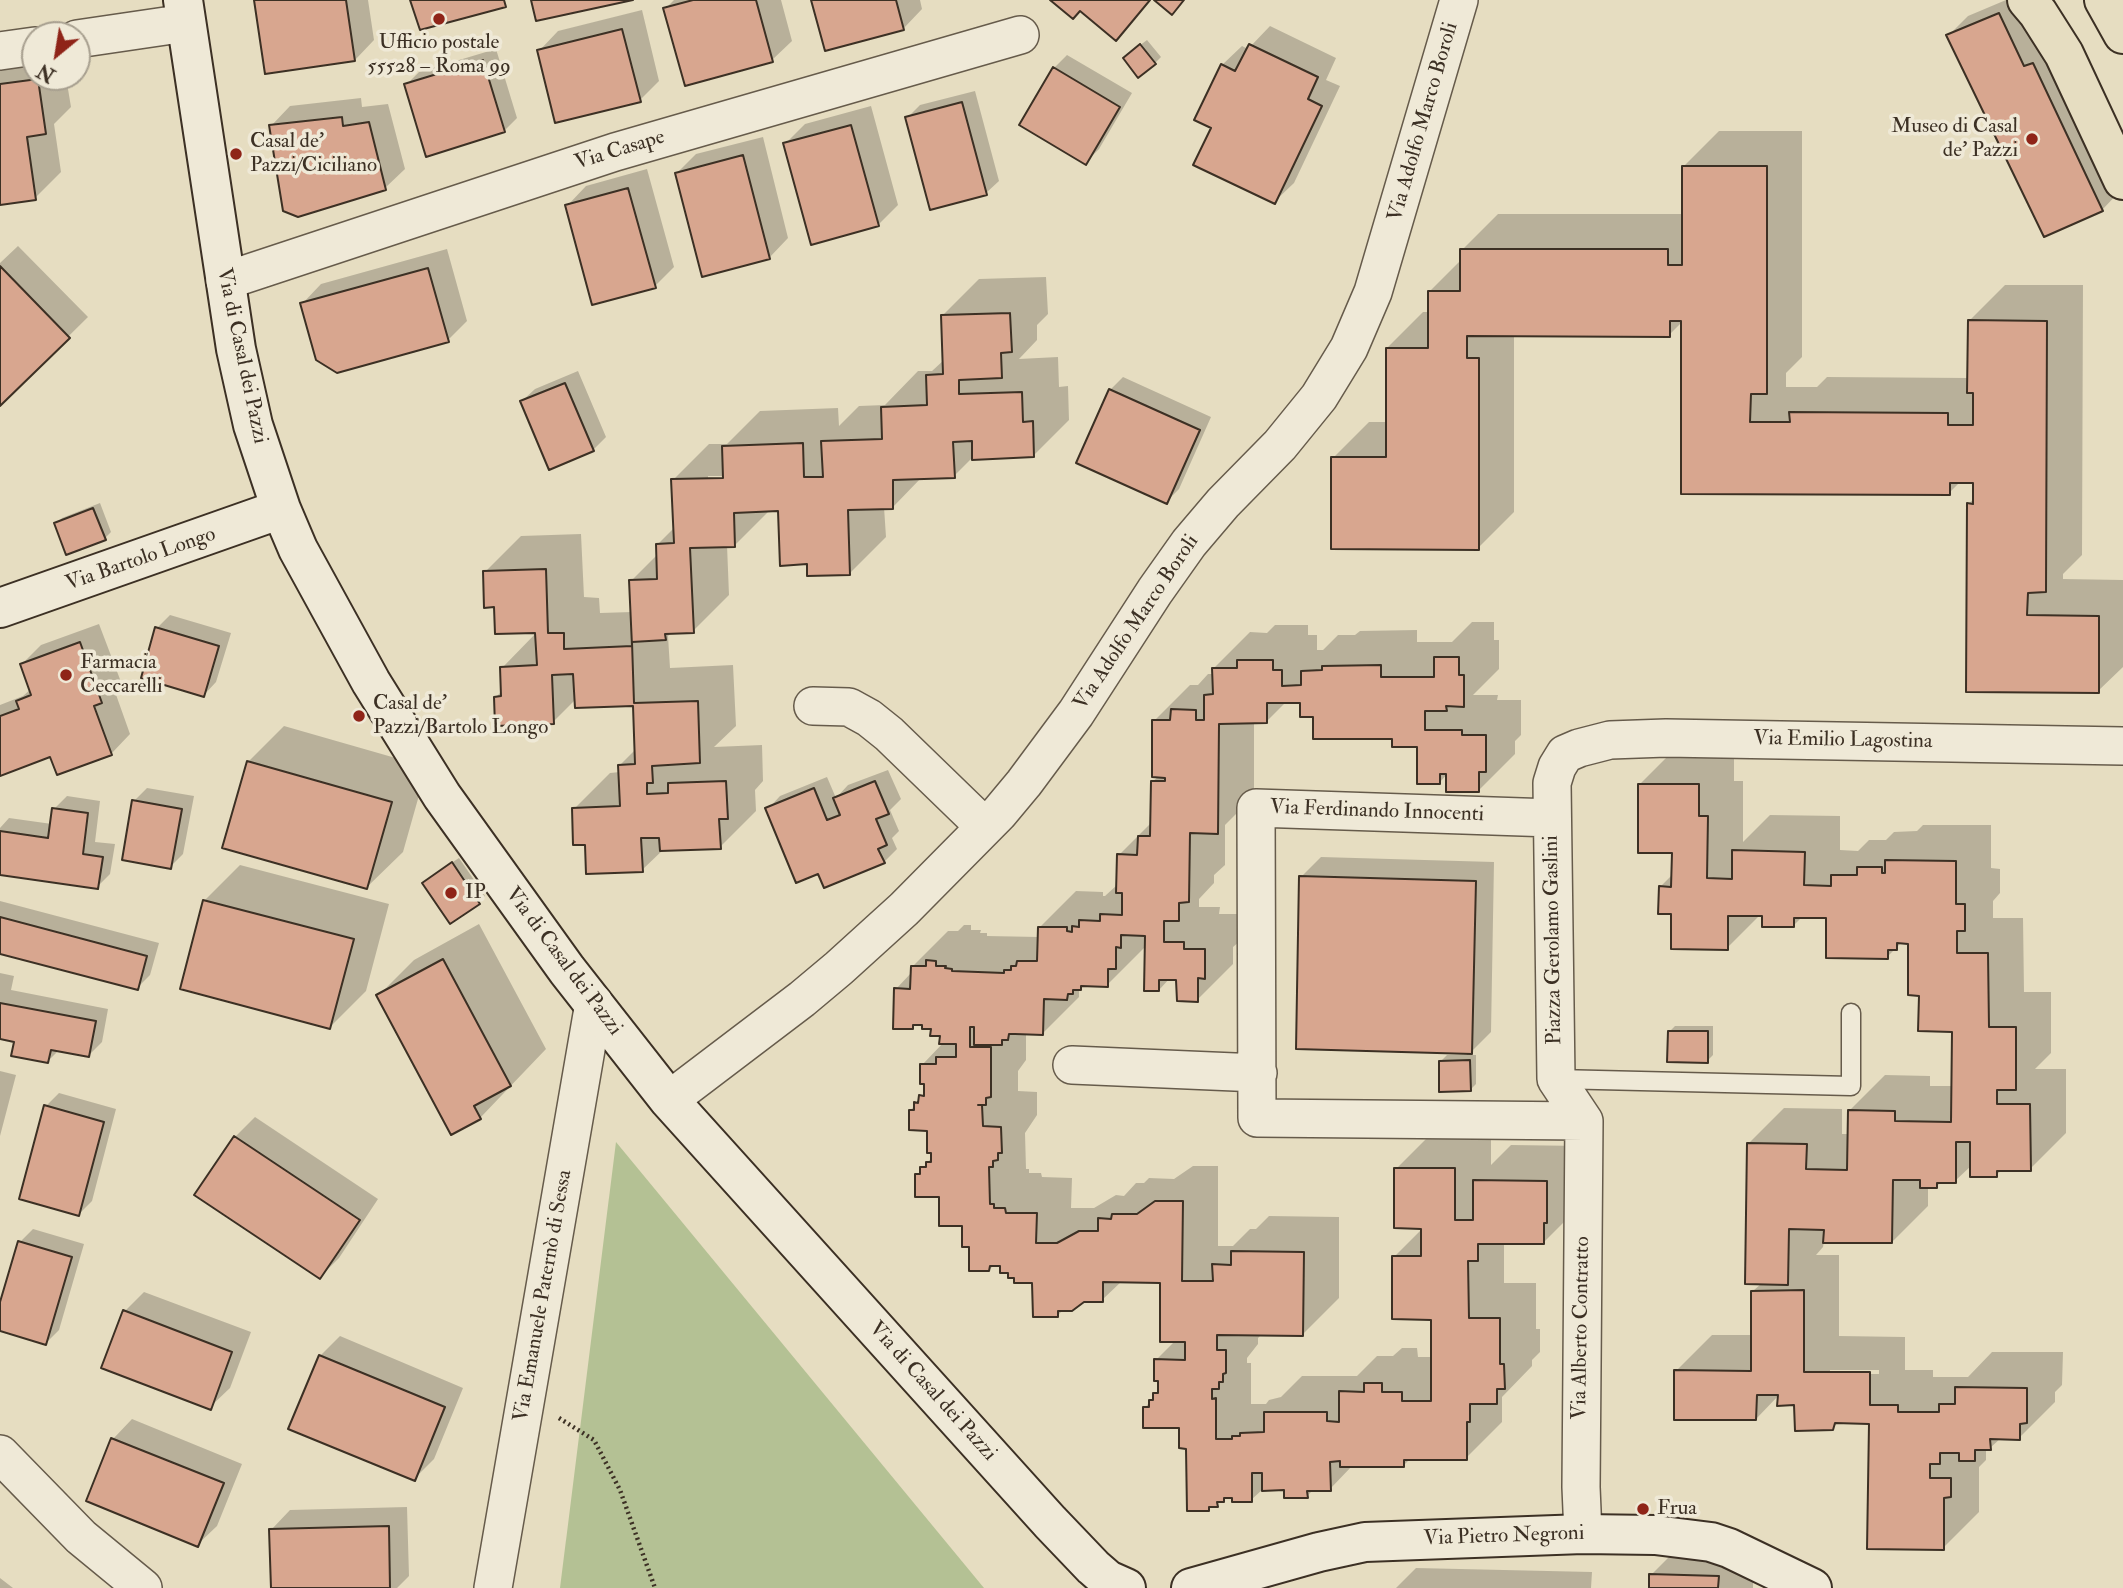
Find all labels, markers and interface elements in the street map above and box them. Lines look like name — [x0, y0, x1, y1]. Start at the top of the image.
marker: Ufficio postale 55528 – Roma 99 — [431, 11, 447, 27]
street label: Via Adolfo Marco Boroli — [1384, 20, 1464, 224]
north arrow — [21, 21, 91, 91]
place label: Ufficio postale 55528 – Roma 99 — [367, 30, 511, 80]
text: N — [33, 58, 60, 87]
place label: Museo di Casal de' Pazzi — [1891, 114, 2018, 164]
street label: Via Casape — [572, 125, 668, 177]
place label: Casal de' Pazzi/Ciciliano — [250, 129, 377, 179]
marker: Museo di Casal de' Pazzi — [2024, 131, 2040, 147]
marker: Casal de' Pazzi/Ciciliano — [228, 146, 244, 162]
street label: Via di Casal dei Pazzi — [210, 266, 272, 446]
street label: Via Bartolo Longo — [63, 523, 219, 597]
street label: Via Adolfo Marco Boroli — [1069, 531, 1205, 715]
place label: Farmacia Ceccarelli — [80, 650, 163, 700]
marker: Farmacia Ceccarelli — [58, 667, 74, 683]
place label: Casal de' Pazzi/Bartolo Longo — [373, 691, 548, 741]
marker: Casal de' Pazzi/Bartolo Longo — [351, 708, 367, 724]
street label: Via Emilio Lagostina — [1753, 727, 1933, 755]
street label: Via Ferdinando Innocenti — [1270, 796, 1484, 828]
street label: Piazza Gerolamo Gaslini — [1540, 835, 1568, 1045]
place label: IP — [465, 880, 486, 906]
street label: Via di Casal dei Pazzi — [499, 883, 627, 1041]
marker: IP — [443, 885, 459, 901]
street label: Via Emanuele Paternò di Sessa — [509, 1168, 579, 1424]
street label: Via Alberto Contratto — [1568, 1236, 1596, 1420]
street label: Via di Casal dei Pazzi — [863, 1317, 1001, 1467]
place label: Frua — [1657, 1496, 1697, 1522]
marker: Frua — [1635, 1501, 1651, 1517]
street label: Via Pietro Negroni — [1423, 1522, 1585, 1552]

